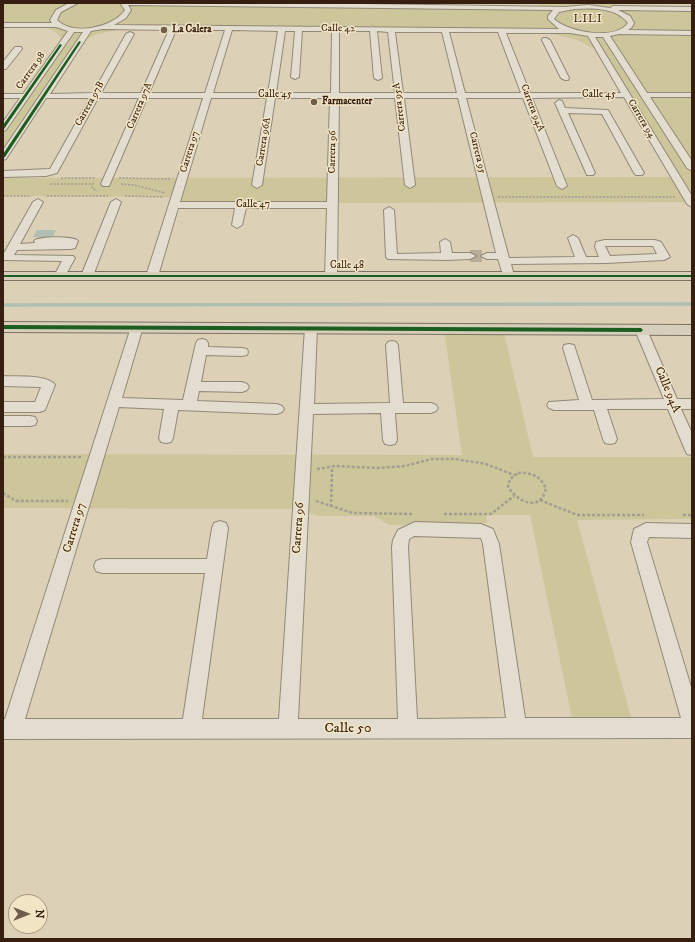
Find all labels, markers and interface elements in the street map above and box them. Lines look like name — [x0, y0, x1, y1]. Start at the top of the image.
district label: LILI — [574, 13, 602, 27]
street label: Calle 42 — [321, 23, 355, 35]
place label: La Calera — [172, 24, 212, 36]
marker: La Calera — [159, 25, 169, 35]
street label: Carrera 98 — [14, 50, 48, 92]
street label: Carrera 97B — [73, 80, 107, 128]
street label: Carrera 97A — [125, 81, 155, 131]
street label: Carrera 95A — [391, 82, 409, 132]
street label: Carrera 94A — [517, 83, 547, 133]
street label: Calle 45 — [258, 89, 292, 101]
street label: Calle 45 — [582, 89, 616, 101]
place label: Farmacenter — [322, 96, 372, 108]
marker: Farmacenter — [309, 97, 319, 107]
street label: Carrera 94 — [625, 97, 657, 141]
street label: Carrera 96A — [254, 117, 274, 167]
street label: Carrera 97 — [178, 130, 202, 174]
street label: Carrera 96 — [327, 131, 339, 173]
street label: Carrera 95 — [466, 131, 488, 175]
street label: Calle 47 — [236, 199, 270, 211]
street label: Calle 48 — [330, 260, 364, 272]
street label: Calle 94A — [651, 365, 683, 415]
street label: Carrera 97 — [61, 501, 89, 555]
street label: Carrera 96 — [290, 502, 308, 554]
street label: Calle 50 — [325, 721, 371, 737]
north arrow — [8, 894, 48, 934]
text: N — [32, 909, 46, 919]

